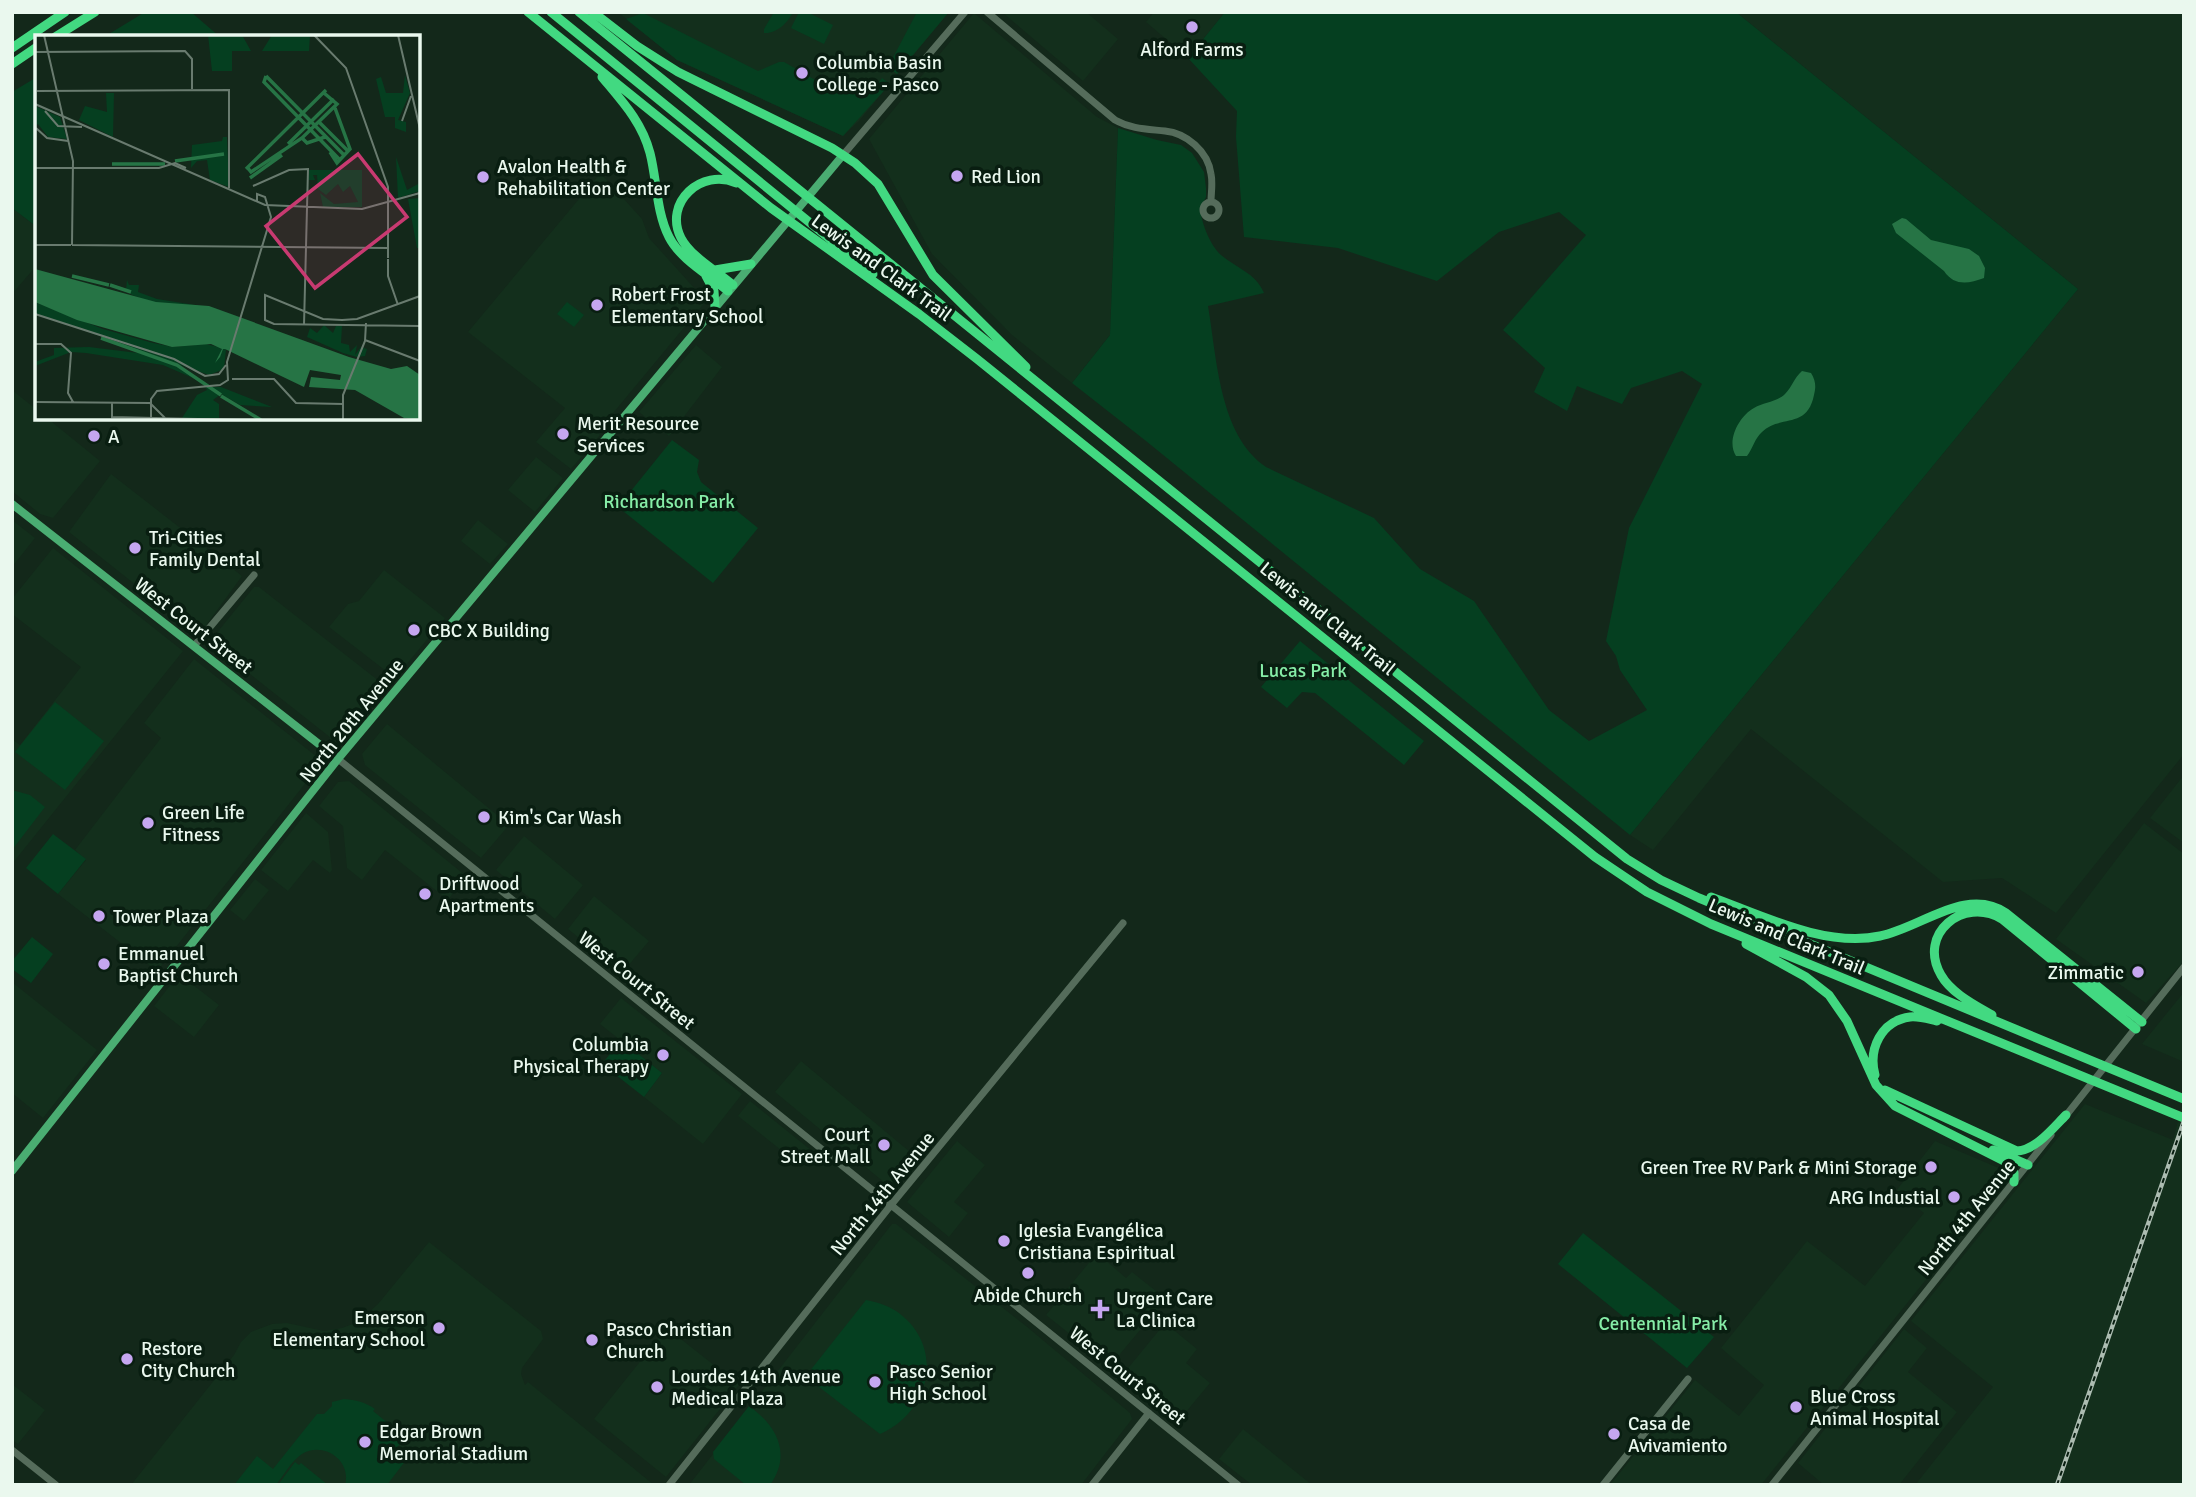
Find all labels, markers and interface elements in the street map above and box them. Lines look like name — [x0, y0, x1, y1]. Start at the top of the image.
marker: Alford Farms — [1184, 19, 1200, 35]
inset map — [35, 35, 420, 420]
place label: Alford Farms — [1140, 38, 1244, 62]
place label: Columbia Basin College - Pasco — [816, 51, 942, 97]
marker: Columbia Basin College - Pasco — [794, 65, 810, 81]
place label: Avalon Health & Rehabilitation Center — [497, 155, 670, 201]
place label: Red Lion — [971, 165, 1041, 189]
marker: Red Lion — [949, 168, 965, 184]
marker: Avalon Health & Rehabilitation Center — [475, 169, 491, 185]
street label: Lewis and Clark Trail — [807, 209, 956, 327]
place label: Robert Frost Elementary School — [611, 283, 764, 329]
marker: Robert Frost Elementary School — [589, 297, 605, 313]
place label: Merit Resource Services — [577, 412, 699, 458]
place label: A — [108, 425, 120, 449]
marker: Merit Resource Services — [555, 426, 571, 442]
marker: A — [86, 428, 102, 444]
park label: Richardson Park — [603, 490, 735, 514]
place label: Tri-Cities Family Dental — [149, 526, 261, 572]
marker: Tri-Cities Family Dental — [127, 540, 143, 556]
street label: Lewis and Clark Trail — [1255, 557, 1400, 681]
street label: West Court Street — [129, 572, 258, 680]
place label: CBC X Building — [428, 619, 550, 643]
marker: CBC X Building — [406, 622, 422, 638]
street label: North 20th Avenue — [294, 654, 409, 787]
park label: Lucas Park — [1259, 659, 1347, 683]
place label: Green Life Fitness — [162, 801, 245, 847]
place label: Kim's Car Wash — [498, 806, 622, 830]
marker: Kim's Car Wash — [476, 809, 492, 825]
marker: Green Life Fitness — [140, 815, 156, 831]
place label: Driftwood Apartments — [439, 872, 534, 918]
marker: Driftwood Apartments — [417, 886, 433, 902]
street label: Lewis and Clark Trail — [1705, 893, 1868, 981]
place label: Tower Plaza — [113, 905, 209, 929]
marker: Tower Plaza — [91, 908, 107, 924]
street label: West Court Street — [573, 926, 700, 1035]
place label: Emmanuel Baptist Church — [118, 942, 238, 988]
marker: Emmanuel Baptist Church — [96, 956, 112, 972]
place label: Zimmatic — [2048, 961, 2124, 985]
marker: Zimmatic — [2130, 964, 2146, 980]
place label: Columbia Physical Therapy — [513, 1033, 649, 1079]
marker: Columbia Physical Therapy — [655, 1047, 671, 1063]
place label: Court Street Mall — [780, 1123, 870, 1169]
street label: North 14th Avenue — [825, 1127, 940, 1260]
marker: Court Street Mall — [876, 1137, 892, 1153]
street label: North 4th Avenue — [1913, 1155, 2021, 1280]
place label: Green Tree RV Park & Mini Storage — [1640, 1156, 1917, 1180]
marker: Green Tree RV Park & Mini Storage — [1923, 1159, 1939, 1175]
place label: ARG Industial — [1829, 1186, 1940, 1210]
marker: ARG Industial — [1946, 1189, 1962, 1205]
place label: Iglesia Evangélica Cristiana Espiritual — [1018, 1219, 1175, 1265]
marker: Iglesia Evangélica Cristiana Espiritual — [996, 1233, 1012, 1249]
marker: Abide Church — [1020, 1265, 1036, 1281]
place label: Abide Church — [974, 1284, 1082, 1308]
place label: Urgent Care La Clinica — [1116, 1287, 1213, 1333]
marker: Urgent Care La Clinica — [1090, 1299, 1110, 1319]
place label: Emerson Elementary School — [272, 1306, 425, 1352]
park label: Centennial Park — [1599, 1312, 1728, 1336]
place label: Pasco Christian Church — [606, 1318, 732, 1364]
marker: Emerson Elementary School — [431, 1320, 447, 1336]
street label: West Court Street — [1064, 1321, 1191, 1430]
marker: Pasco Christian Church — [584, 1332, 600, 1348]
place label: Restore City Church — [141, 1337, 235, 1383]
marker: Restore City Church — [119, 1351, 135, 1367]
place label: Pasco Senior High School — [889, 1360, 993, 1406]
place label: Lourdes 14th Avenue Medical Plaza — [671, 1365, 841, 1411]
marker: Pasco Senior High School — [867, 1374, 883, 1390]
marker: Lourdes 14th Avenue Medical Plaza — [649, 1379, 665, 1395]
place label: Blue Cross Animal Hospital — [1810, 1385, 1940, 1431]
marker: Blue Cross Animal Hospital — [1788, 1399, 1804, 1415]
place label: Casa de Avivamiento — [1628, 1412, 1728, 1458]
place label: Edgar Brown Memorial Stadium — [379, 1420, 528, 1466]
marker: Casa de Avivamiento — [1606, 1426, 1622, 1442]
marker: Edgar Brown Memorial Stadium — [357, 1434, 373, 1450]

